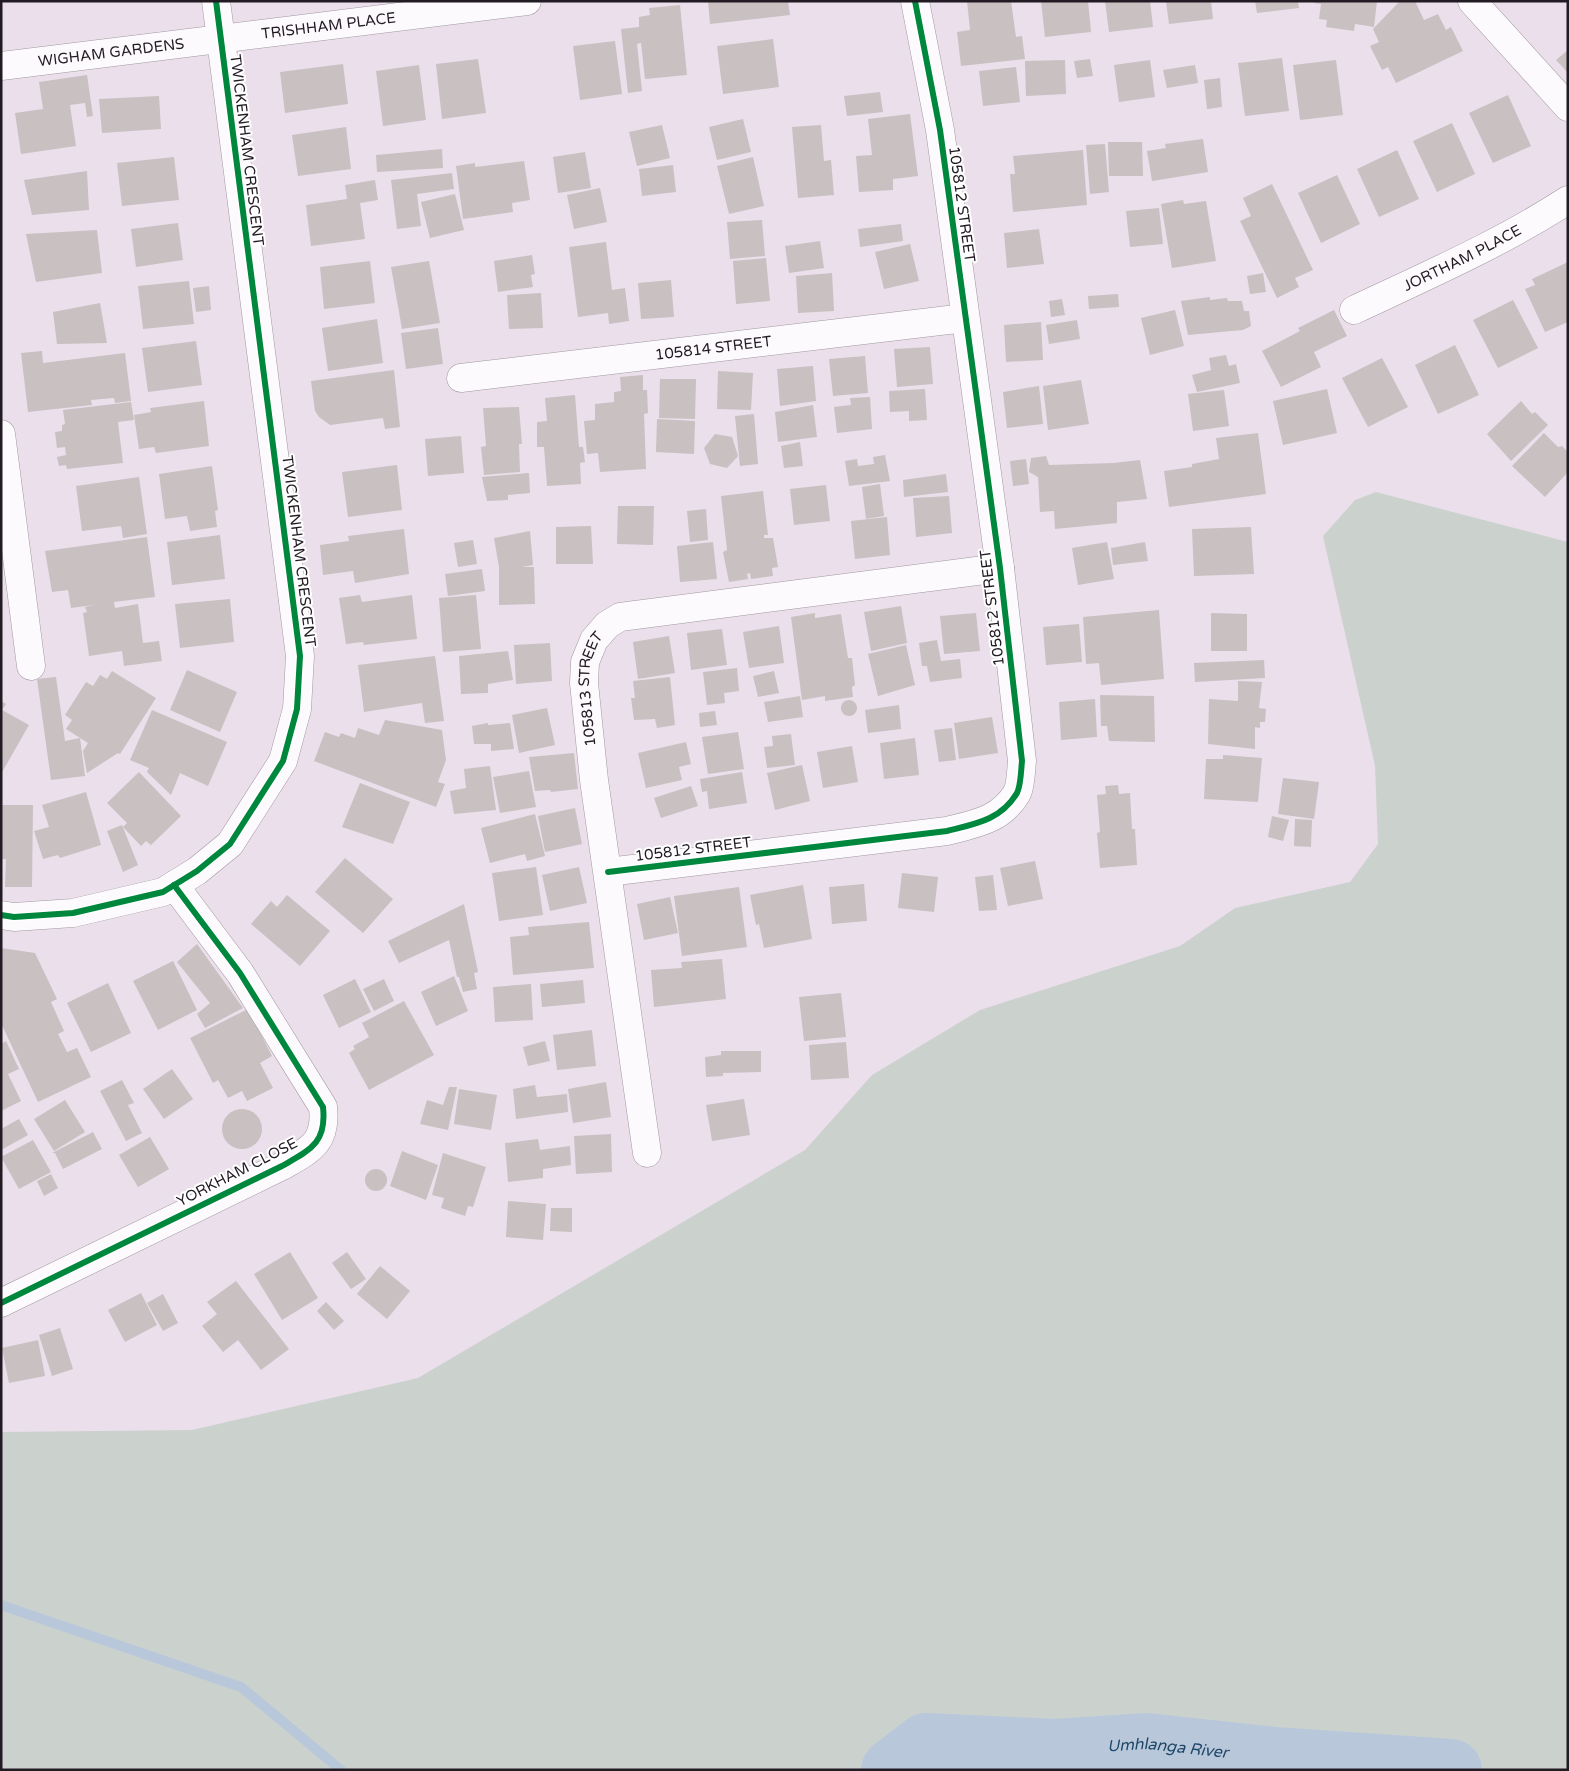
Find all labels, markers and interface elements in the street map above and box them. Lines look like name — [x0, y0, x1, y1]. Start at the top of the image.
street label: TRISHHAM PLACE — [260, 8, 397, 43]
street label: WIGHAM GARDENS — [37, 34, 185, 70]
street label: TWICKENHAM CRESCENT — [226, 53, 268, 247]
street label: 105812 STREET — [945, 145, 979, 263]
street label: JORTHAM PLACE — [1400, 221, 1524, 295]
street label: 105814 STREET — [654, 332, 772, 364]
street label: TWICKENHAM CRESCENT — [278, 454, 320, 648]
street label: 105812 STREET — [976, 549, 1008, 667]
street label: 105813 STREET — [575, 628, 606, 747]
street label: 105812 STREET — [634, 833, 752, 865]
street label: YORKHAM CLOSE — [174, 1134, 300, 1210]
water label: Umhlanga River — [1107, 1734, 1231, 1763]

